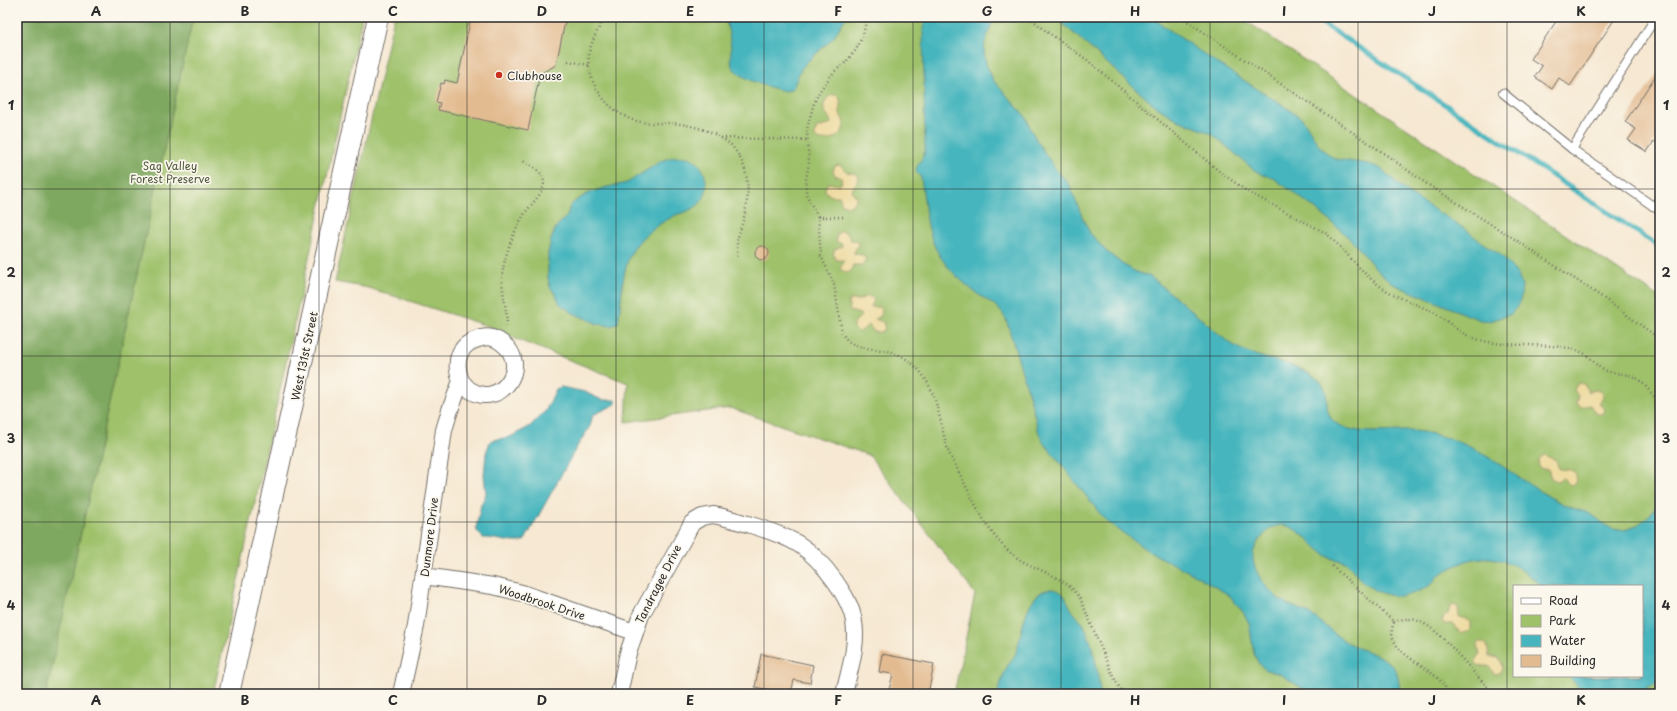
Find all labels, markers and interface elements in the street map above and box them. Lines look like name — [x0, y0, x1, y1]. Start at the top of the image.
text: A — [91, 1, 101, 20]
text: B — [241, 1, 250, 20]
text: C — [388, 1, 398, 20]
text: D — [537, 1, 547, 20]
text: E — [686, 1, 694, 20]
text: F — [834, 1, 842, 20]
text: G — [982, 1, 992, 20]
text: H — [1130, 1, 1140, 20]
text: I — [1282, 1, 1286, 20]
text: J — [1428, 1, 1436, 20]
text: K — [1576, 1, 1586, 20]
place label: Clubhouse — [507, 67, 562, 84]
marker: Clubhouse — [494, 70, 504, 80]
text: 1 — [8, 95, 14, 114]
text: 1 — [1663, 95, 1669, 114]
park label: Sag Valley Forest Preserve — [130, 157, 210, 187]
text: 2 — [6, 262, 16, 281]
text: 2 — [1661, 262, 1671, 281]
street label: West 131st Street — [286, 309, 322, 402]
text: 3 — [7, 428, 16, 447]
text: 3 — [1662, 428, 1671, 447]
street label: Dunmore Drive — [416, 496, 442, 578]
street label: Tandragee Drive — [631, 541, 685, 627]
street label: Woodbrook Drive — [497, 580, 588, 624]
legend — [1513, 585, 1643, 677]
text: Road — [1549, 591, 1578, 609]
text: 4 — [7, 595, 16, 614]
text: 4 — [1662, 595, 1671, 614]
text: Park — [1549, 611, 1576, 629]
text: Water — [1549, 631, 1586, 649]
text: Building — [1549, 651, 1596, 669]
text: A — [91, 690, 101, 709]
text: B — [241, 690, 250, 709]
text: C — [388, 690, 398, 709]
text: D — [537, 690, 547, 709]
text: E — [686, 690, 694, 709]
text: F — [834, 690, 842, 709]
text: G — [982, 690, 992, 709]
text: H — [1130, 690, 1140, 709]
text: I — [1282, 690, 1286, 709]
text: J — [1428, 690, 1436, 709]
text: K — [1576, 690, 1586, 709]

